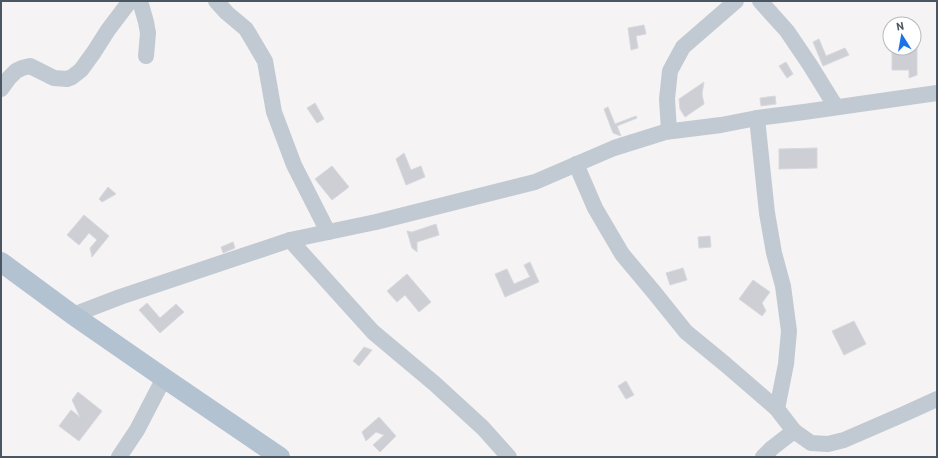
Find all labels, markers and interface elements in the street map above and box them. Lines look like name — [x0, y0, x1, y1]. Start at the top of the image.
north arrow — [882, 16, 922, 56]
text: N — [895, 19, 905, 33]

